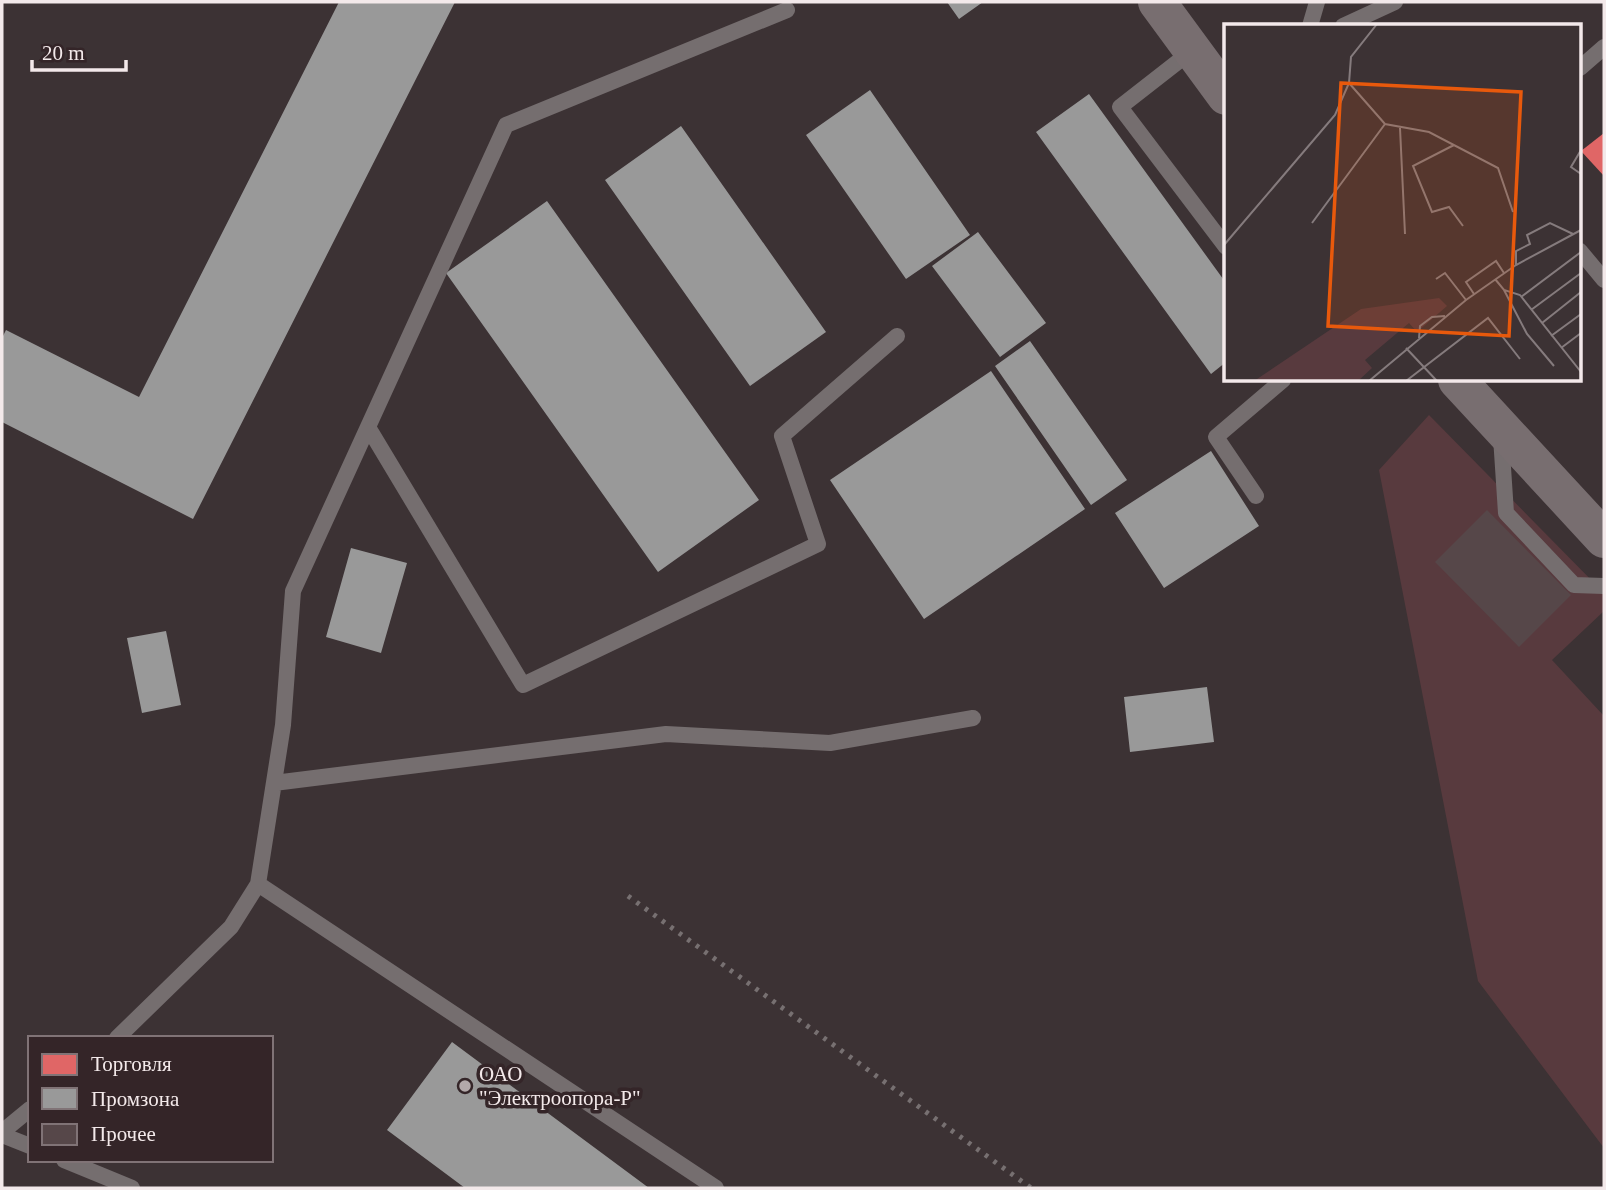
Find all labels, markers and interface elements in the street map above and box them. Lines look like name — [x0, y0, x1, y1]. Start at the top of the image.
inset map — [1224, 24, 1582, 382]
scale bar — [32, 28, 126, 72]
text: 20 m — [42, 41, 85, 65]
legend — [28, 1036, 273, 1162]
text: Торговля — [91, 1052, 172, 1076]
place label: ОАО "Электроопора-Р" — [479, 1062, 641, 1110]
marker: ОАО "Электроопора-Р" — [457, 1078, 473, 1094]
text: Промзона — [91, 1087, 180, 1111]
text: Прочее — [91, 1122, 156, 1146]

